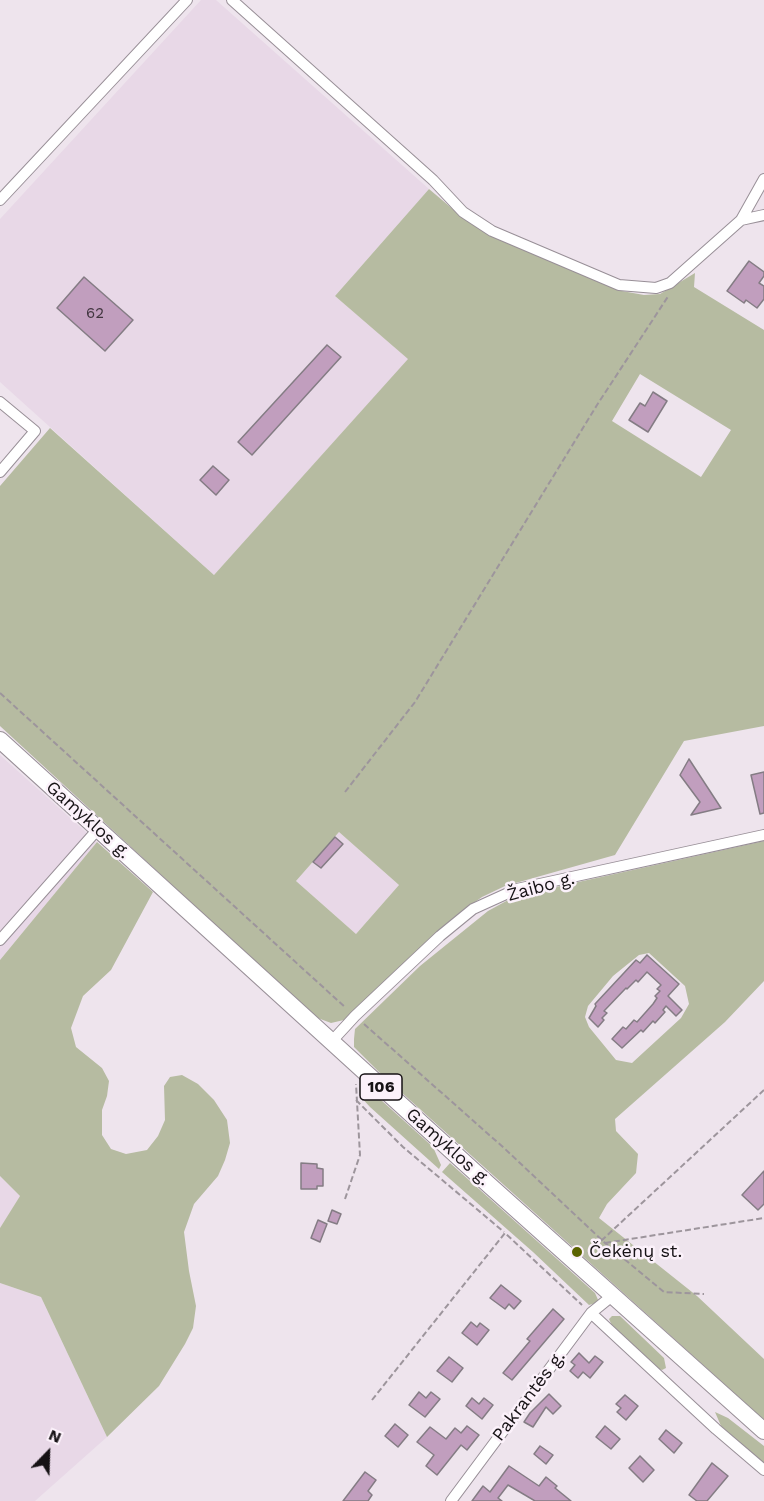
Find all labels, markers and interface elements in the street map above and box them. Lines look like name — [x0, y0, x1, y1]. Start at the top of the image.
house number: 62 — [86, 305, 104, 323]
street label: Gamyklos g. — [41, 777, 135, 863]
street label: Žaibo g. — [505, 868, 577, 906]
road number: 106 — [360, 1074, 402, 1100]
street label: Gamyklos g. — [401, 1104, 495, 1190]
place label: Čekėnų st. — [589, 1241, 682, 1263]
marker: Čekėnų st. — [570, 1245, 584, 1259]
street label: Pakrantės g. — [488, 1347, 570, 1445]
north arrow — [18, 1423, 78, 1483]
text: N — [46, 1425, 64, 1447]

